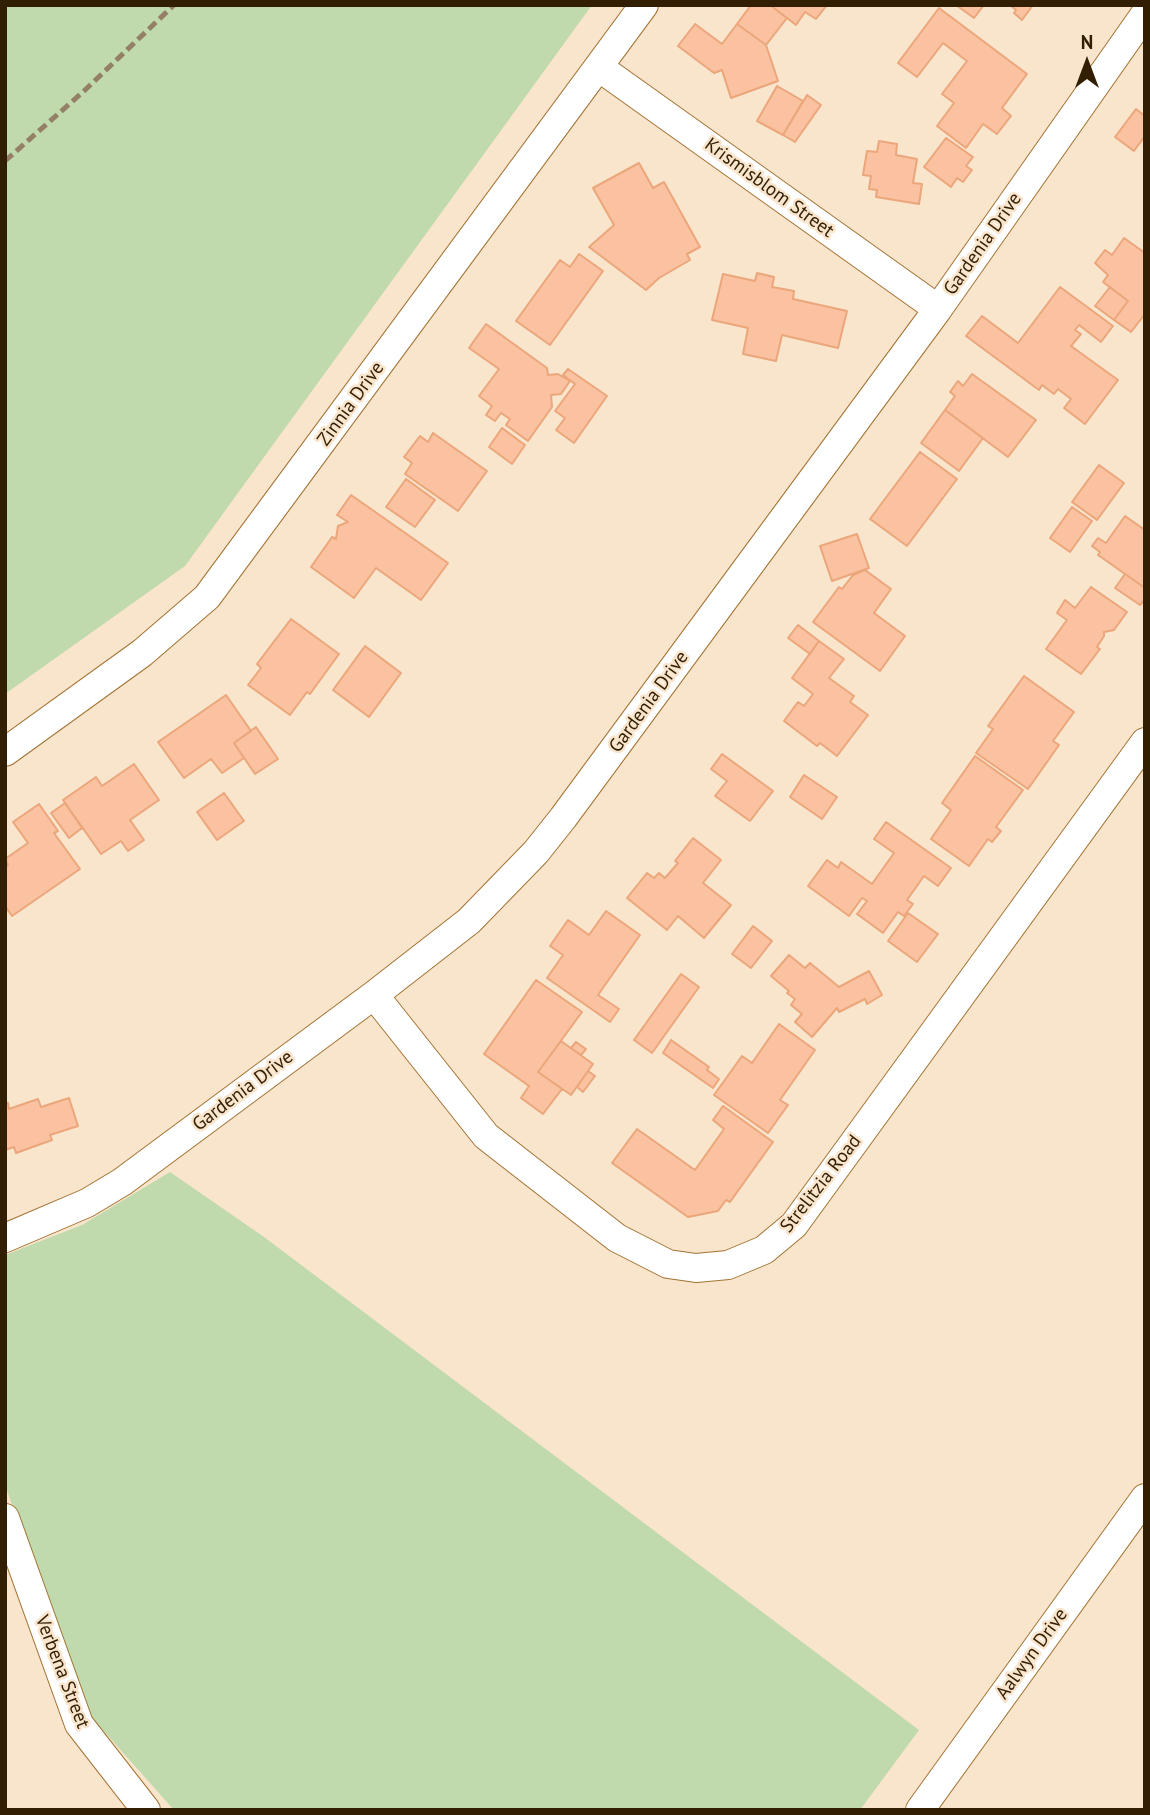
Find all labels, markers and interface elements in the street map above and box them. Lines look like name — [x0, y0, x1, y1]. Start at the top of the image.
north arrow — [1052, 28, 1122, 98]
text: N — [1081, 30, 1093, 54]
street label: Krismisblom Street — [700, 133, 838, 243]
street label: Gardenia Drive — [939, 188, 1027, 300]
street label: Zinnia Drive — [313, 357, 389, 451]
street label: Gardenia Drive — [605, 647, 693, 757]
street label: Gardenia Drive — [188, 1046, 298, 1136]
street label: Strelitzia Road — [776, 1130, 866, 1238]
street label: Aalwyn Drive — [991, 1604, 1073, 1704]
street label: Verbena Street — [30, 1612, 94, 1732]

